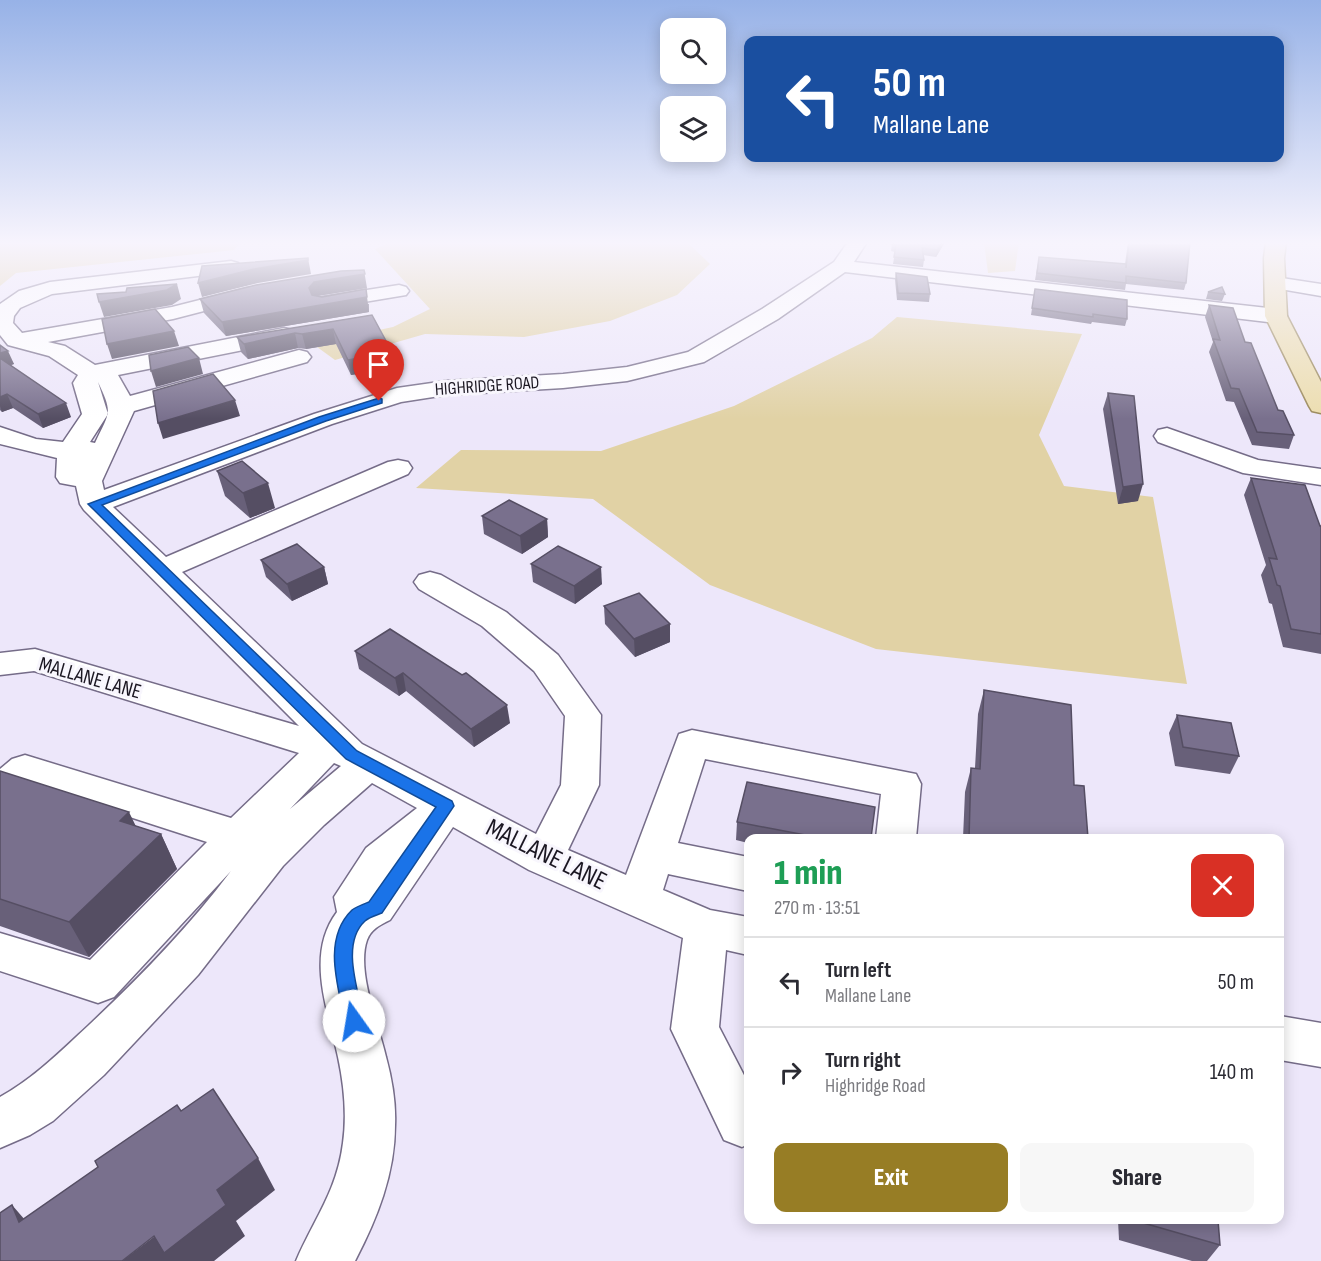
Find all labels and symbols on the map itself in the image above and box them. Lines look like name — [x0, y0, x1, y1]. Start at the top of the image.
pin — [353, 339, 404, 401]
street label: HIGHRIDGE ROAD — [434, 372, 540, 400]
street label: MALLANE LANE — [36, 651, 144, 705]
street label: MALLANE LANE — [481, 813, 611, 897]
position arrow — [322, 989, 386, 1053]

